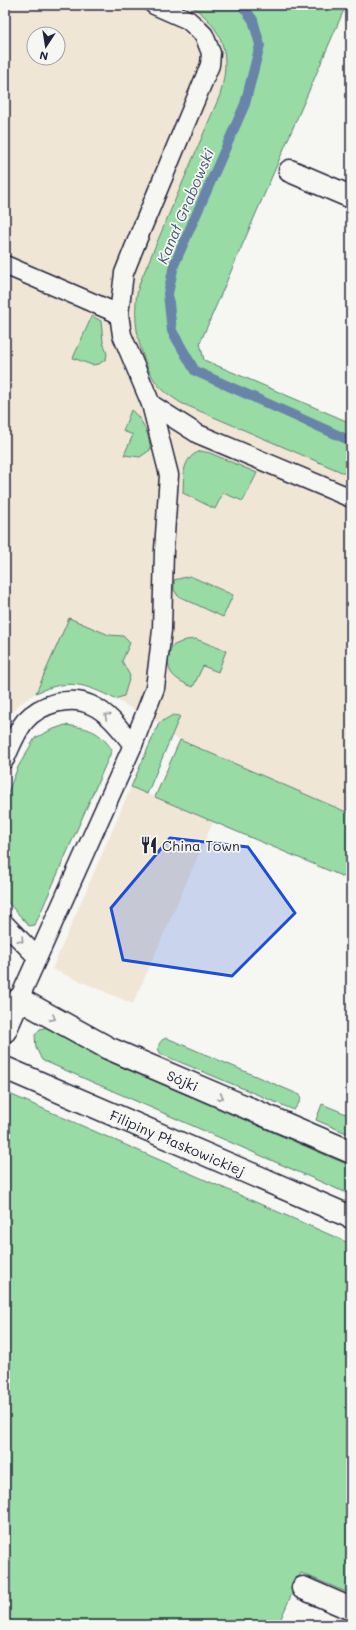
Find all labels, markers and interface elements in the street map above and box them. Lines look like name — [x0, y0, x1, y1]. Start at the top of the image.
north arrow — [26, 26, 66, 66]
text: N — [38, 48, 49, 64]
water label: Kanał Grabowski — [152, 145, 218, 267]
one-way arrow — [105, 714, 112, 721]
restaurant icon: China Town — [139, 835, 159, 855]
place label: China Town — [162, 836, 240, 855]
one-way arrow — [16, 935, 24, 943]
one-way arrow — [49, 1013, 56, 1021]
street label: Sójki — [164, 1065, 202, 1095]
one-way arrow — [217, 1092, 225, 1100]
street label: Filipiny Płaskowickiej — [107, 1105, 248, 1180]

